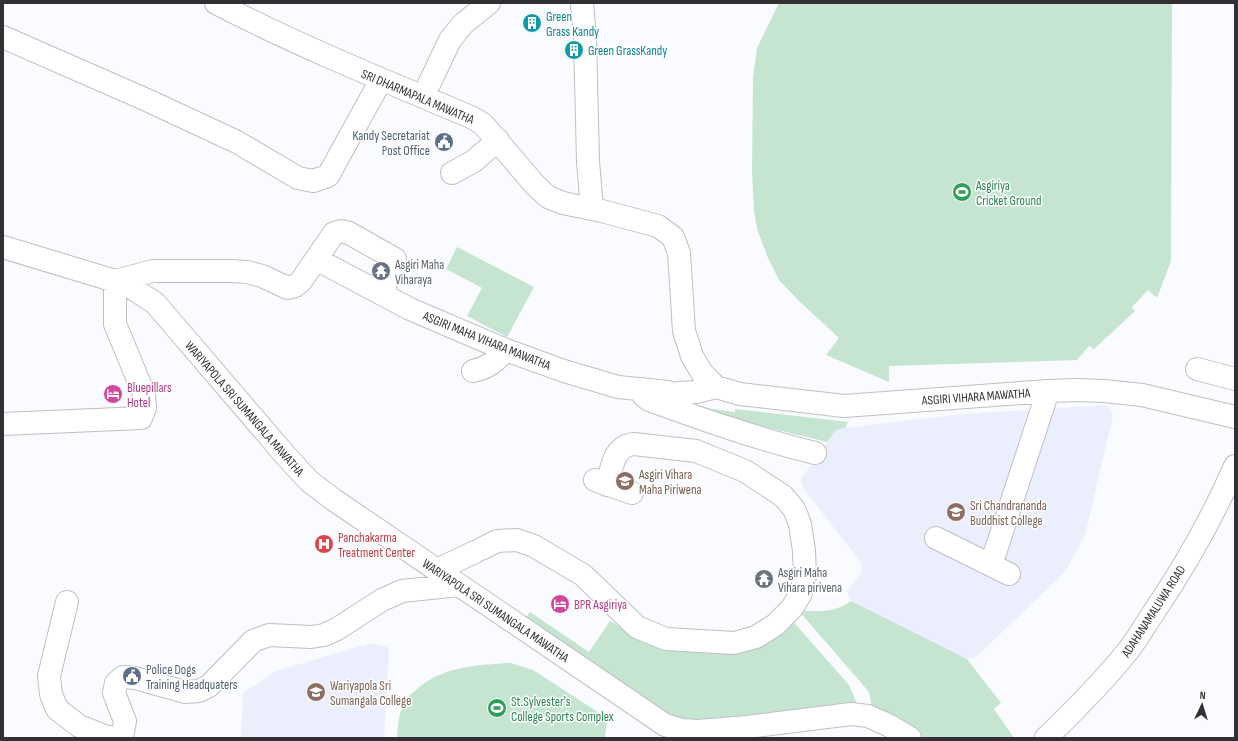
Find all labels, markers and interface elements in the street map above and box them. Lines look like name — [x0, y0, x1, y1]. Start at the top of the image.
place label: Green Grass Kandy — [546, 9, 599, 40]
building icon: Green Grass Kandy — [521, 12, 543, 34]
building icon: Green GrassKandy — [563, 39, 585, 61]
place label: Green GrassKandy — [588, 43, 667, 59]
street label: SRI DHARMAPALA MAWATHA — [359, 66, 477, 128]
place label: Kandy Secretariat Post Office — [352, 128, 430, 159]
public building icon: Kandy Secretariat Post Office — [433, 131, 455, 153]
place label: Asgiriya Cricket Ground — [975, 178, 1041, 209]
sports icon: Asgiriya Cricket Ground — [951, 181, 973, 203]
place label: Asgiri Maha Viharaya — [394, 257, 444, 288]
temple icon: Asgiri Maha Viharaya — [370, 260, 392, 282]
street label: ASGIRI MAHA VIHARA MAWATHA — [420, 308, 553, 374]
street label: WARIYAPOLA SRI SUMANGALA MAWATHA — [181, 338, 308, 480]
place label: Bluepillars Hotel — [127, 380, 172, 411]
hotel icon: Bluepillars Hotel — [102, 383, 124, 405]
street label: ASGIRI VIHARA MAWATHA — [920, 385, 1031, 409]
place label: Asgiri Vihara Maha Piriwena — [638, 467, 701, 498]
school or university icon: Asgiri Vihara Maha Piriwena — [614, 470, 636, 492]
place label: Sri Chandrananda Buddhist College — [970, 498, 1047, 529]
school or university icon: Sri Chandrananda Buddhist College — [945, 501, 967, 523]
place label: Panchakarma Treatment Center — [338, 530, 415, 561]
hospital icon: Panchakarma Treatment Center — [313, 533, 335, 555]
street label: WARIYAPOLA SRI SUMANGALA MAWATHA — [419, 556, 572, 666]
street label: ADAHANAMALUWA ROAD — [1118, 563, 1189, 661]
place label: Asgiri Maha Vihara pirivena — [777, 565, 842, 596]
temple icon: Asgiri Maha Vihara pirivena — [753, 568, 775, 590]
hotel icon: BPR Asgiriya — [549, 593, 571, 615]
place label: BPR Asgiriya — [574, 597, 627, 613]
place label: Police Dogs Training Headquaters — [146, 662, 238, 693]
public building icon: Police Dogs Training Headquaters — [121, 665, 143, 687]
place label: Wariyapola Sri Sumangala College — [330, 678, 411, 709]
school or university icon: Wariyapola Sri Sumangala College — [305, 681, 327, 703]
north arrow — [1182, 685, 1222, 725]
text: N — [1199, 689, 1206, 702]
place label: St.Sylvester's College Sports Complex — [511, 694, 614, 725]
sports icon: St.Sylvester's College Sports Complex — [486, 697, 508, 719]

